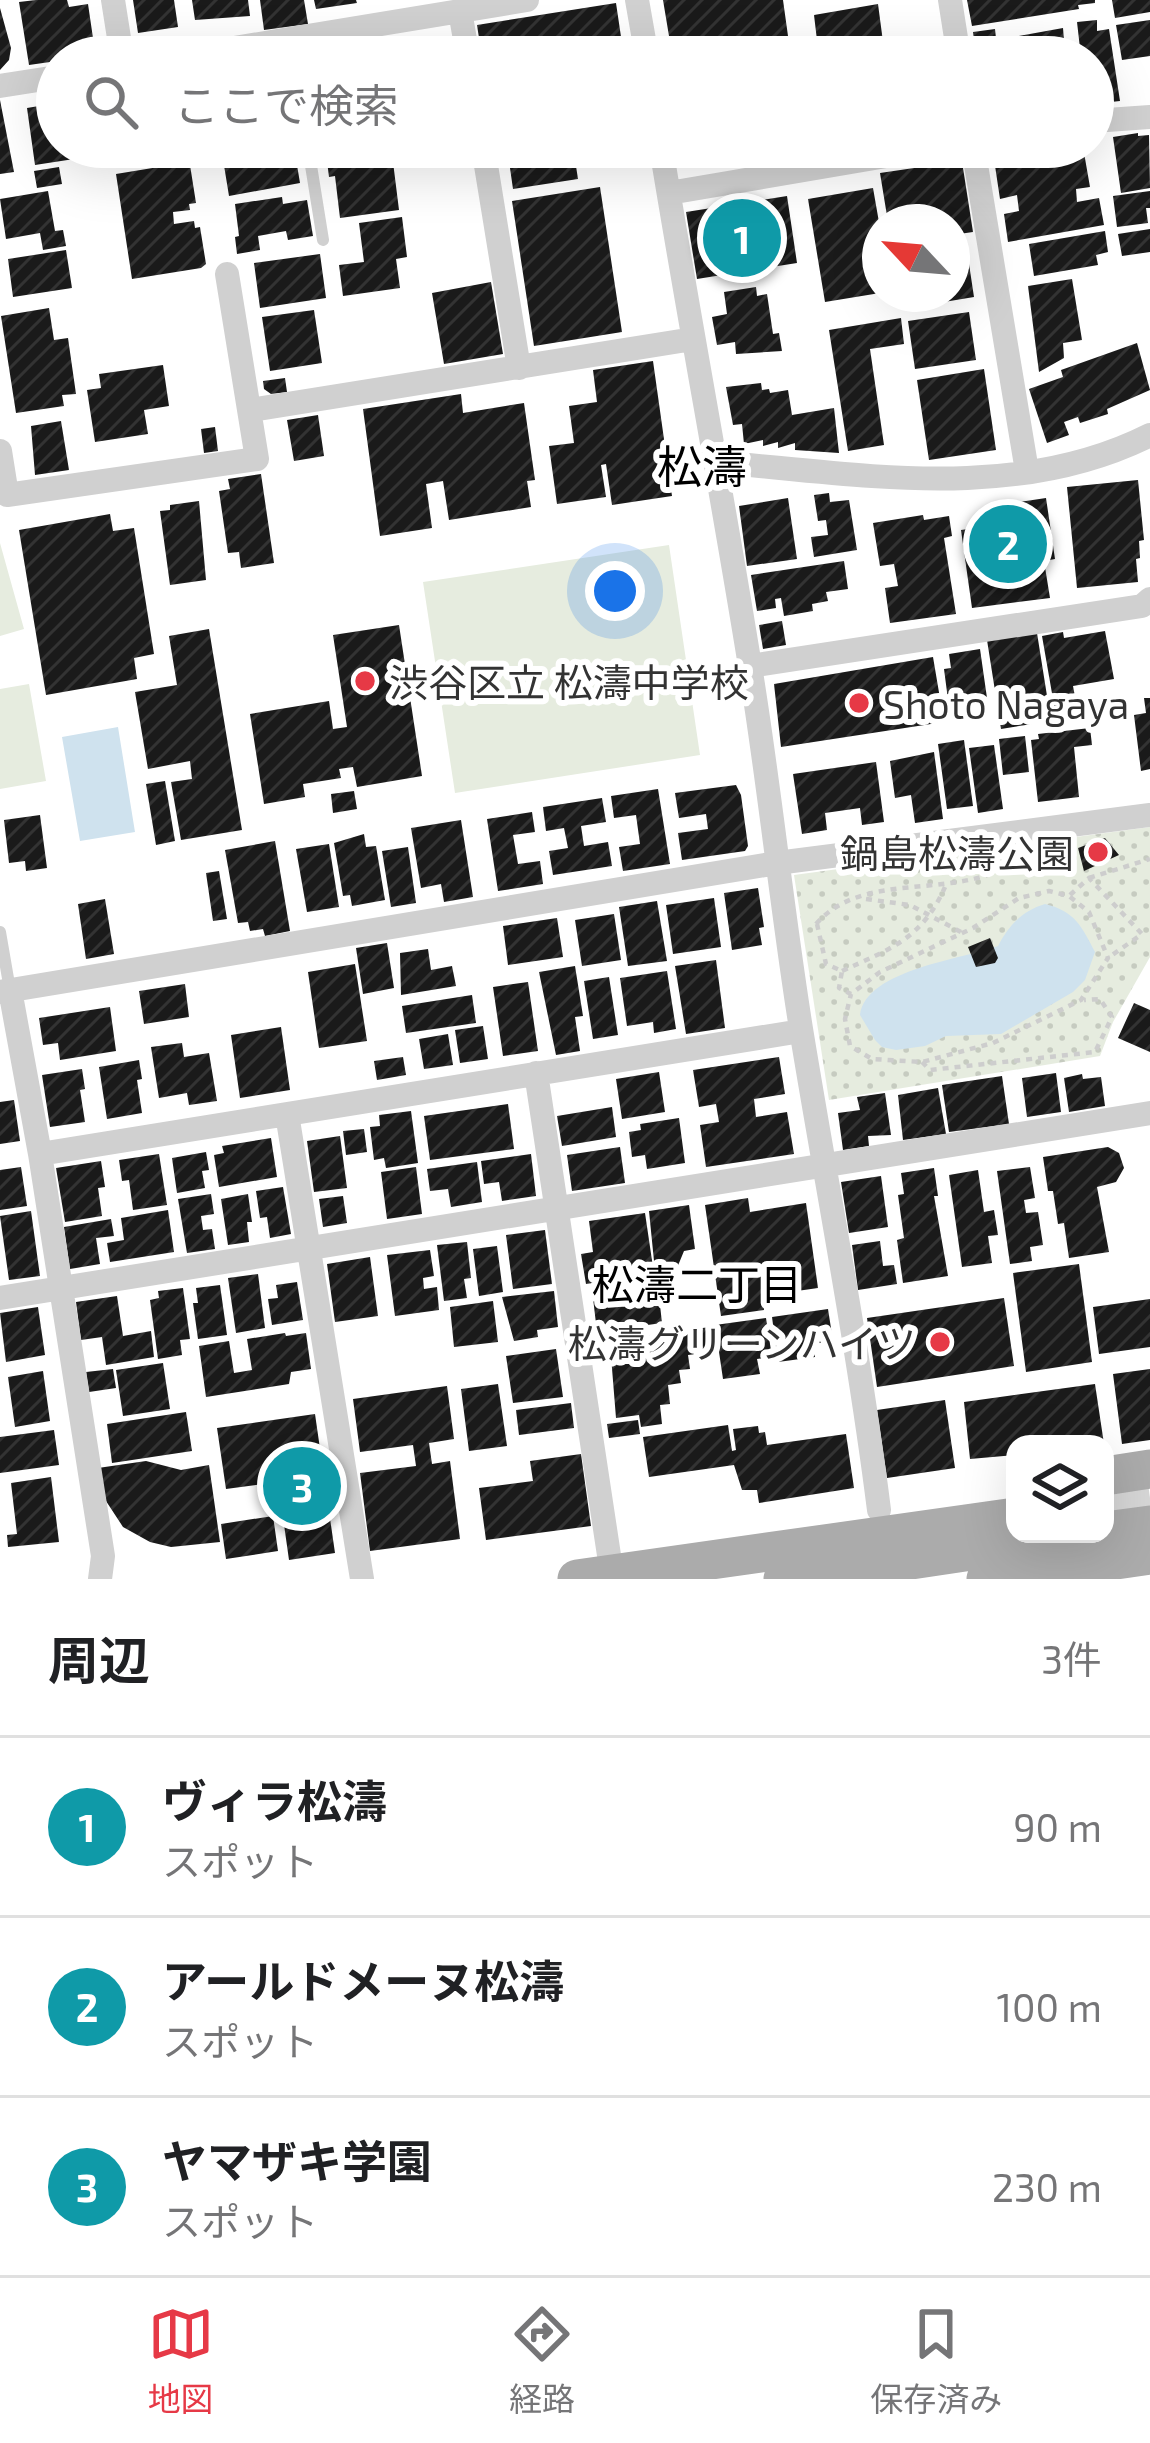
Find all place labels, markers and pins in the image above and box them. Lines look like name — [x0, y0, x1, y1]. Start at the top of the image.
pin: 1 — [703, 193, 781, 283]
pin: 2 — [969, 499, 1047, 589]
place label: 渋谷区立 松濤中学校 — [389, 658, 749, 705]
marker: 渋谷区立 松濤中学校 — [352, 668, 378, 694]
place label: Shoto Nagaya — [883, 680, 1129, 727]
marker: Shoto Nagaya — [846, 690, 872, 716]
place label: 鍋島松濤公園 — [840, 829, 1074, 876]
marker: 鍋島松濤公園 — [1085, 839, 1111, 865]
place label: 松濤グリーンハイツ — [568, 1319, 916, 1366]
marker: 松濤グリーンハイツ — [927, 1329, 953, 1355]
pin: 3 — [263, 1441, 341, 1531]

